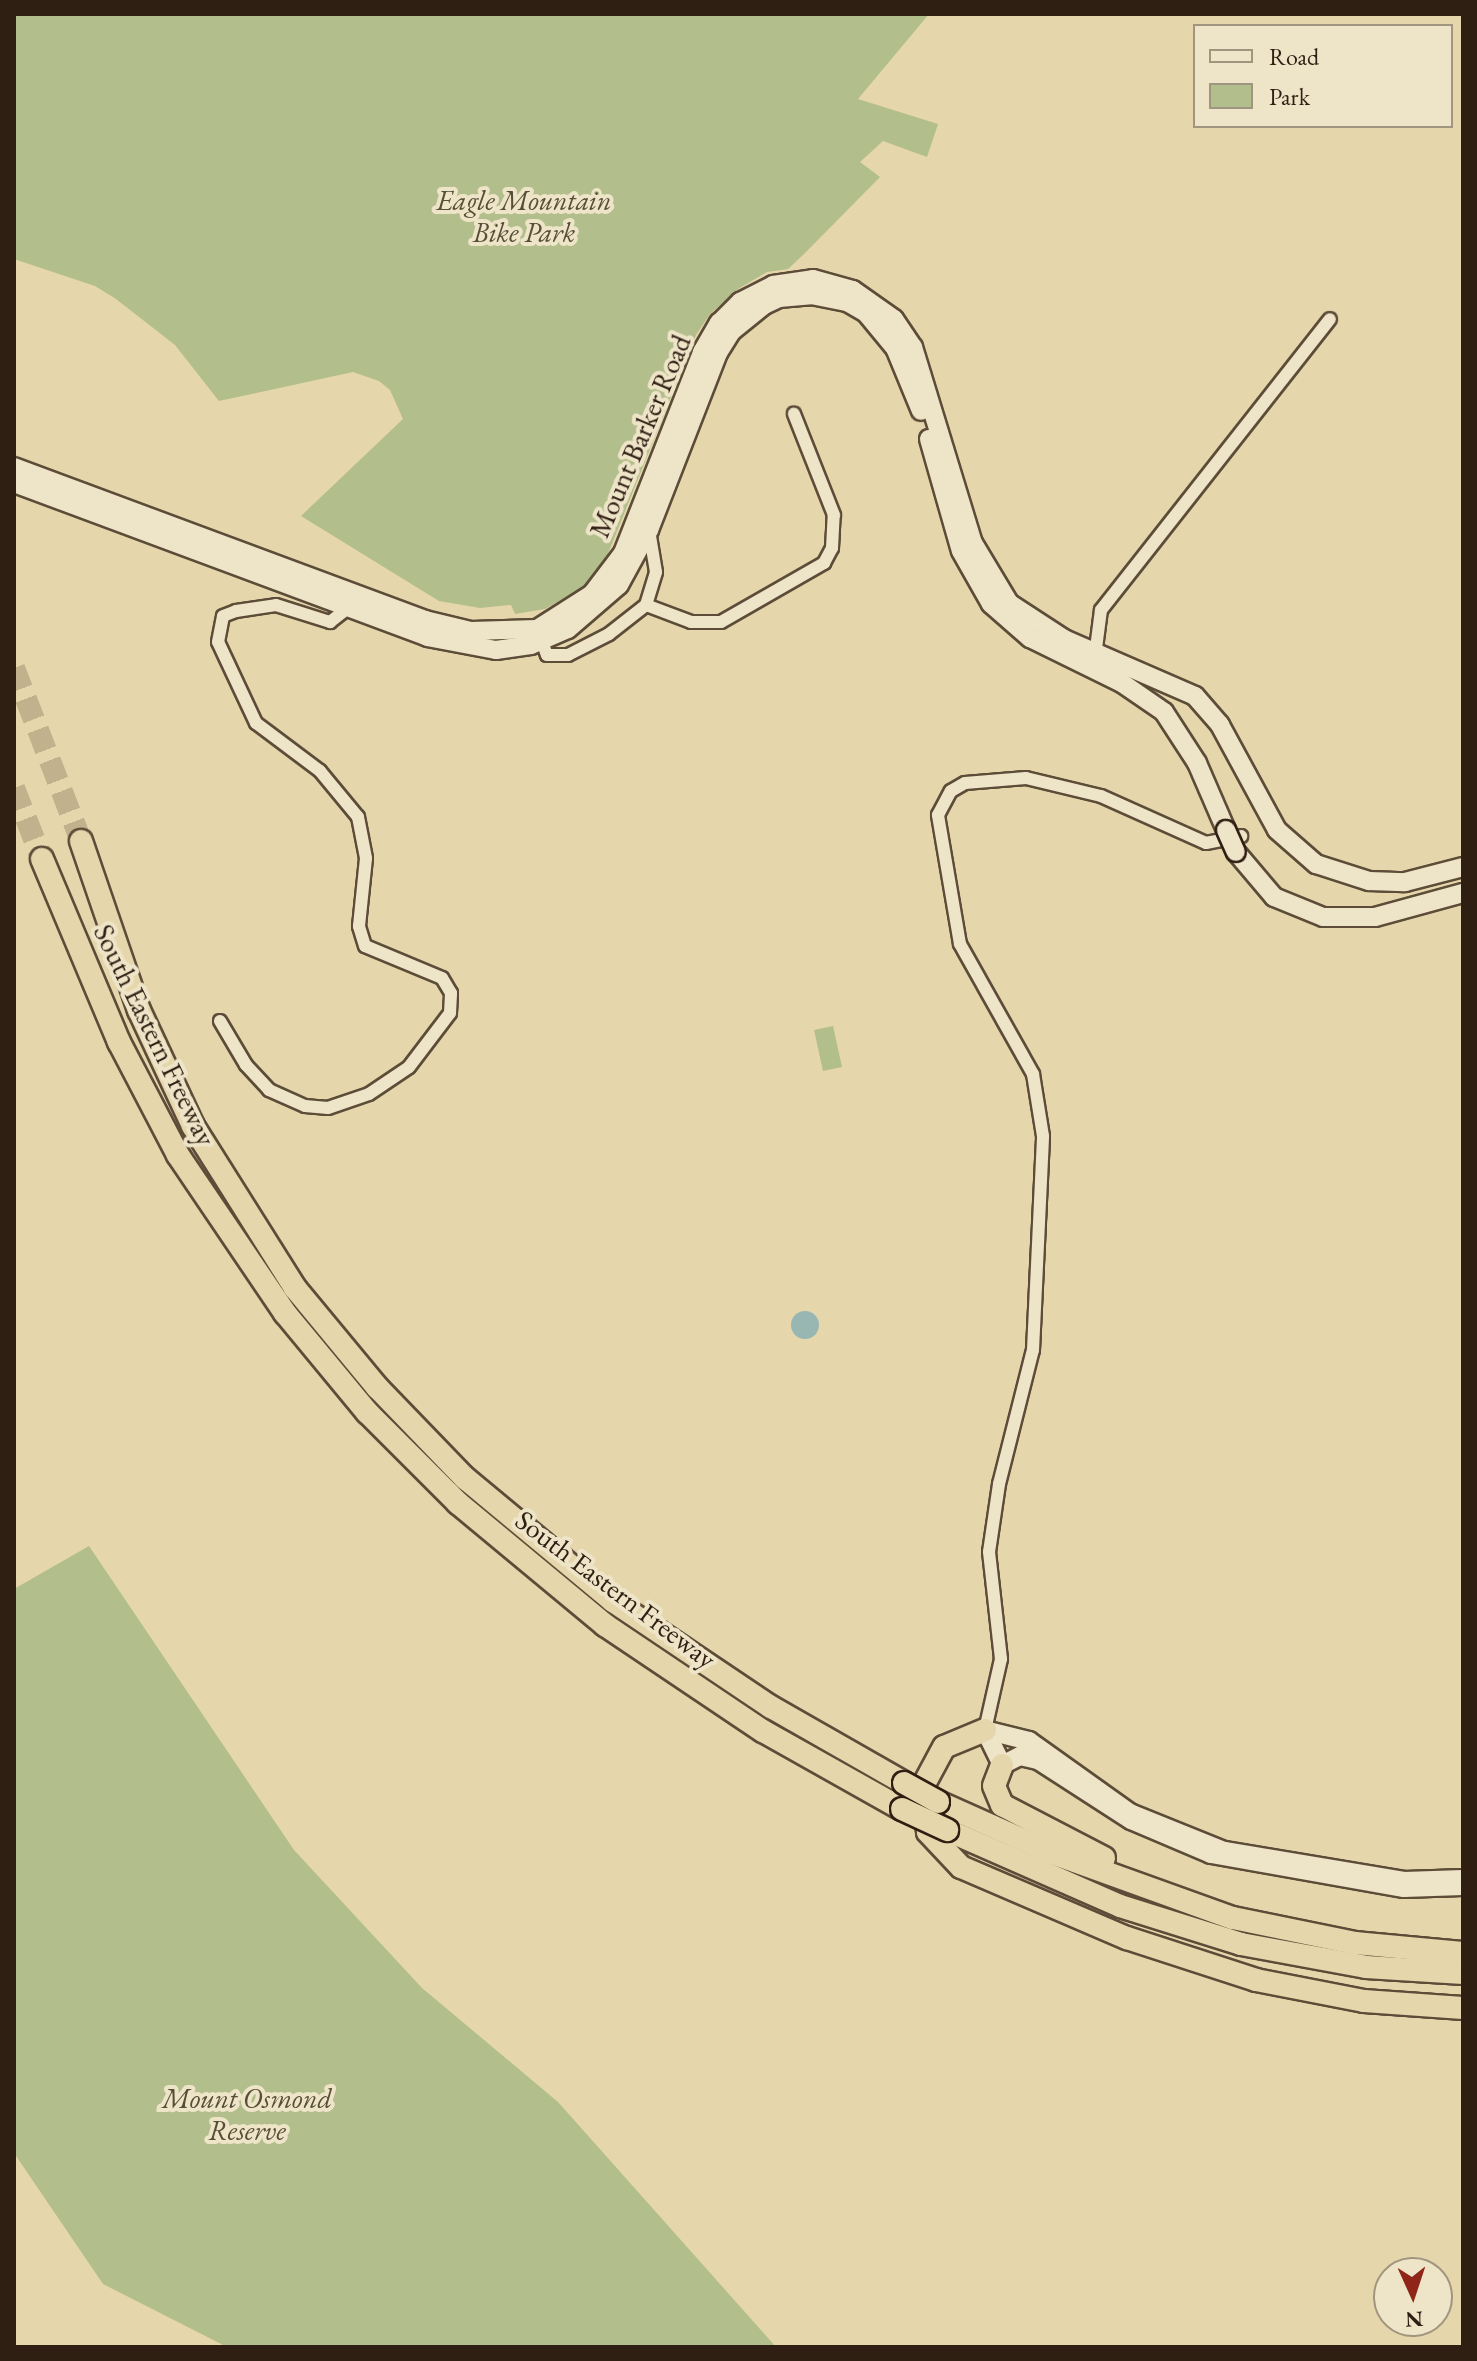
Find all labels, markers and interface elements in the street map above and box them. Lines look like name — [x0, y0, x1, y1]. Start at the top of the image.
legend — [1193, 24, 1453, 128]
text: Road — [1269, 41, 1319, 72]
text: Park — [1269, 81, 1310, 112]
park label: Eagle Mountain Bike Park — [437, 183, 611, 249]
street label: Mount Barker Road — [582, 330, 698, 542]
street label: South Eastern Freeway — [87, 919, 223, 1151]
street label: South Eastern Freeway — [509, 1503, 723, 1675]
park label: Mount Osmond Reserve — [162, 2081, 332, 2147]
north arrow — [1373, 2257, 1453, 2337]
text: N — [1405, 2305, 1424, 2334]

